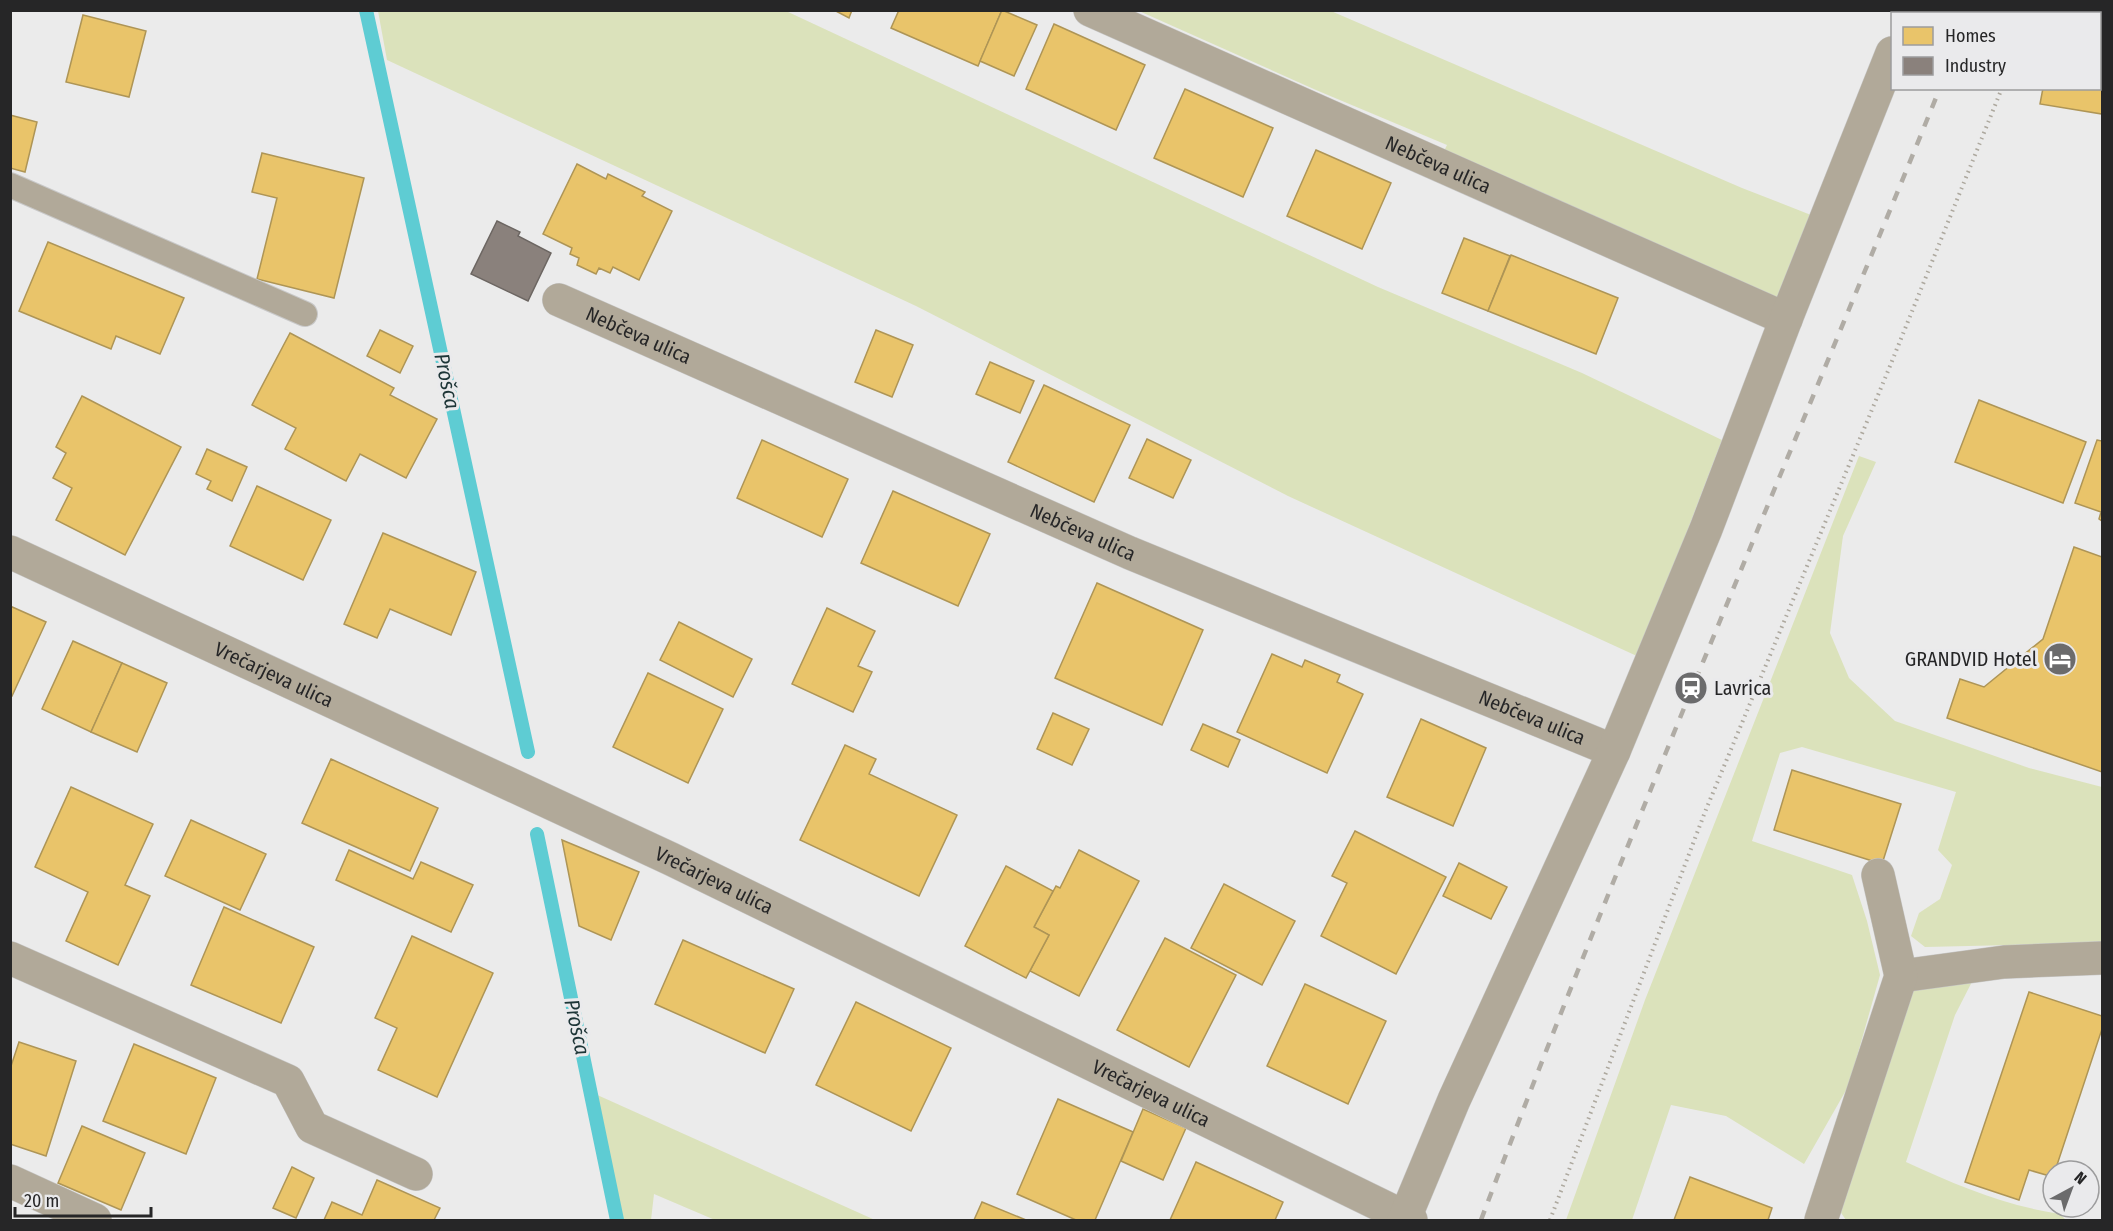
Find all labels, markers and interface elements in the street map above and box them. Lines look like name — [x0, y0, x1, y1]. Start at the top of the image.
legend — [1891, 12, 2101, 90]
text: Homes — [1945, 25, 1996, 47]
text: Industry — [1945, 55, 2006, 77]
street label: Nebčeva ulica — [1382, 131, 1495, 198]
street label: Nebčeva ulica — [582, 301, 695, 369]
water label: Prošca — [428, 351, 466, 411]
street label: Nebčeva ulica — [1026, 498, 1139, 566]
street label: Vrečarjeva ulica — [211, 637, 337, 712]
hotel icon: GRANDVID Hotel — [2042, 641, 2078, 677]
place label: GRANDVID Hotel — [1905, 647, 2037, 671]
station icon: Lavrica — [1673, 670, 1709, 706]
place label: Lavrica — [1714, 676, 1771, 700]
street label: Nebčeva ulica — [1475, 685, 1589, 750]
street label: Vrečarjeva ulica — [651, 841, 777, 919]
water label: Prošca — [558, 997, 596, 1057]
street label: Vrečarjeva ulica — [1088, 1054, 1214, 1132]
north arrow — [2041, 1159, 2101, 1219]
text: N — [2071, 1168, 2090, 1188]
scale bar — [15, 1180, 152, 1218]
text: 20 m — [24, 1190, 59, 1212]

